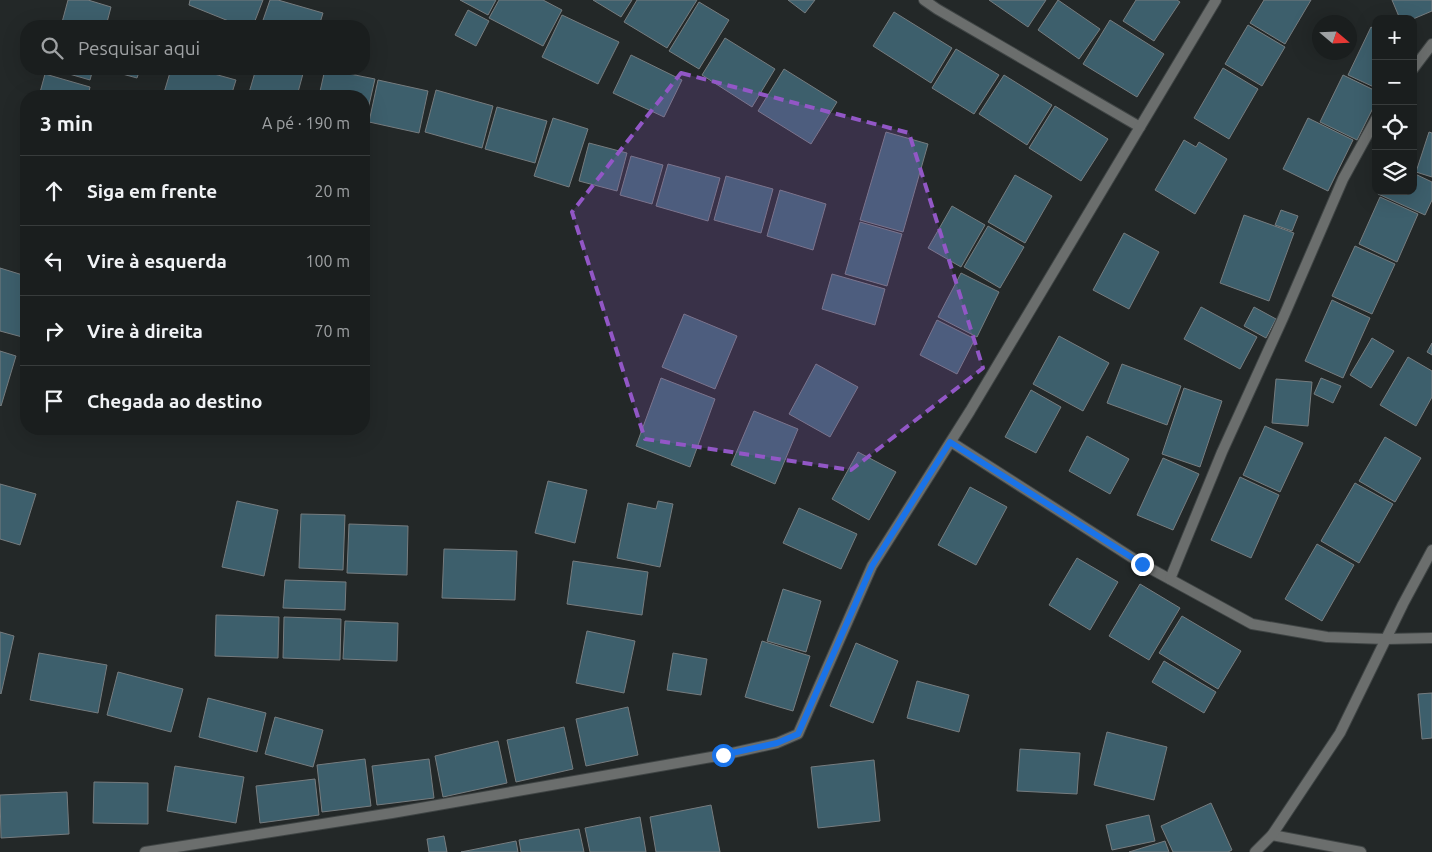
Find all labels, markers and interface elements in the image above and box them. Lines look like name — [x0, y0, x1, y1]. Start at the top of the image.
north arrow — [1312, 15, 1357, 60]
map controls — [1372, 15, 1417, 195]
button: + — [1372, 15, 1417, 60]
search box — [20, 20, 370, 75]
icon: search — [38, 34, 66, 62]
text: Pesquisar aqui — [78, 37, 200, 59]
button: − — [1372, 60, 1417, 105]
button: locate — [1372, 105, 1417, 150]
text: 3 min — [40, 111, 93, 135]
text: A pé · 190 m — [262, 114, 350, 132]
button: layers — [1372, 150, 1417, 195]
icon: ahead — [40, 177, 68, 205]
text: Siga em frente — [87, 180, 217, 202]
text: 20 m — [314, 182, 350, 200]
icon: left — [40, 247, 68, 275]
text: Vire à esquerda — [87, 250, 227, 272]
text: 100 m — [305, 252, 350, 270]
icon: right — [40, 317, 68, 345]
text: Vire à direita — [87, 320, 203, 342]
text: 70 m — [314, 322, 350, 340]
icon: arrive — [40, 387, 68, 415]
text: Chegada ao destino — [87, 390, 263, 412]
route end — [1131, 553, 1154, 576]
route start — [712, 744, 735, 767]

